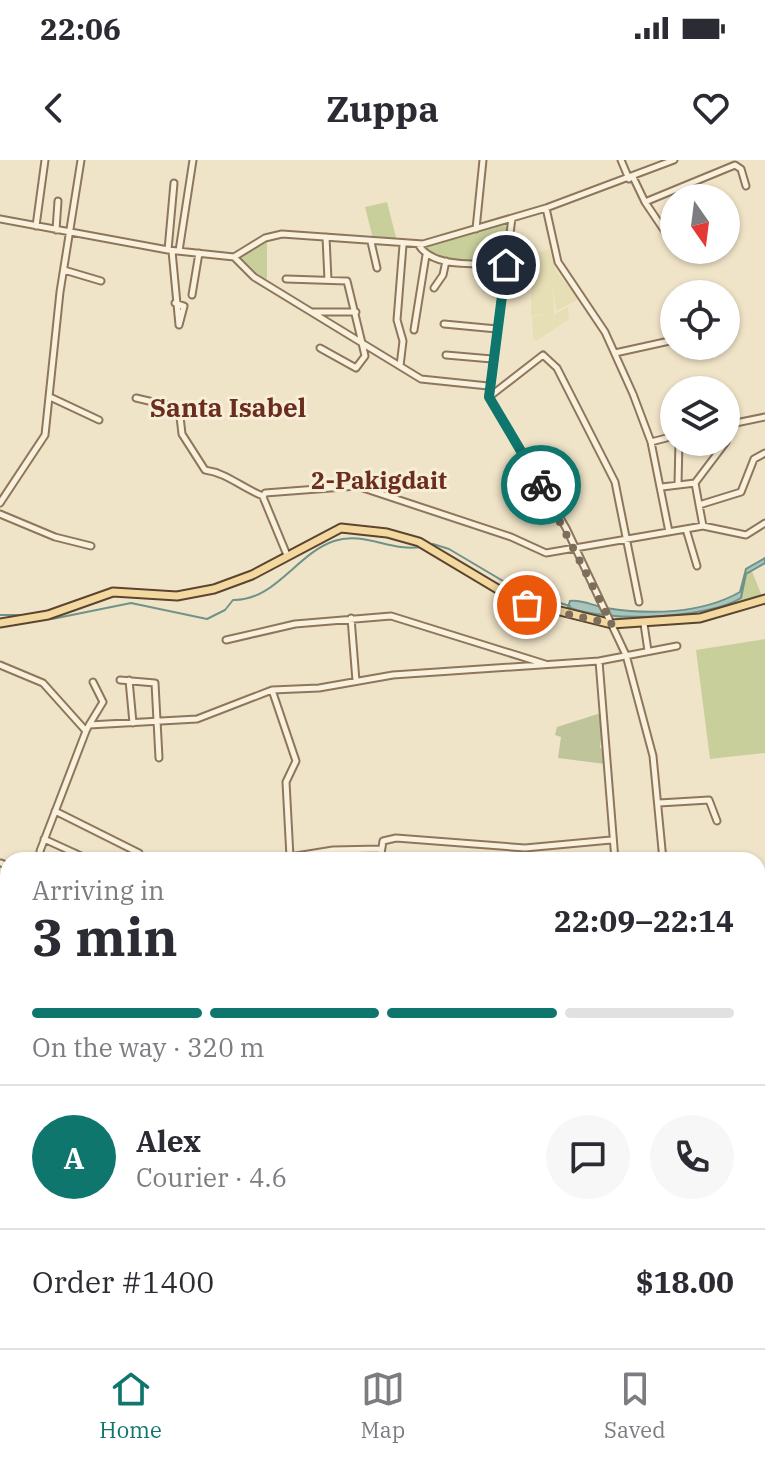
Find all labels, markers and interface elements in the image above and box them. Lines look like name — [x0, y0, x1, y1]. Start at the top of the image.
text: 22:06 — [40, 9, 121, 48]
text: Zuppa — [326, 85, 439, 132]
icon: back — [32, 86, 76, 130]
icon: heart — [689, 86, 733, 130]
north arrow — [660, 184, 740, 264]
map controls — [660, 184, 740, 456]
pin — [472, 231, 540, 299]
icon: home — [484, 243, 528, 287]
button: locate — [660, 280, 740, 360]
button: layers — [660, 376, 740, 456]
district label: Santa Isabel — [150, 390, 306, 424]
courier — [501, 445, 581, 525]
icon: bike — [519, 463, 563, 507]
district label: 2-Pakigdait — [311, 464, 447, 496]
pin — [493, 571, 561, 639]
icon: bag — [505, 583, 549, 627]
text: Arriving in — [32, 873, 165, 907]
text: 22:09–22:14 — [554, 901, 734, 940]
text: 3 min — [32, 903, 178, 970]
text: On the way · 320 m — [32, 1030, 265, 1064]
button: chat — [546, 1115, 630, 1199]
button: phone — [650, 1115, 734, 1199]
text: Alex — [136, 1121, 201, 1160]
text: A — [64, 1138, 84, 1177]
text: Courier · 4.6 — [136, 1160, 287, 1194]
text: Order #1400 — [32, 1262, 214, 1301]
text: $18.00 — [636, 1262, 734, 1301]
tab: Home — [99, 1367, 162, 1444]
tab: Map — [361, 1367, 405, 1444]
tab: Saved — [604, 1367, 666, 1444]

